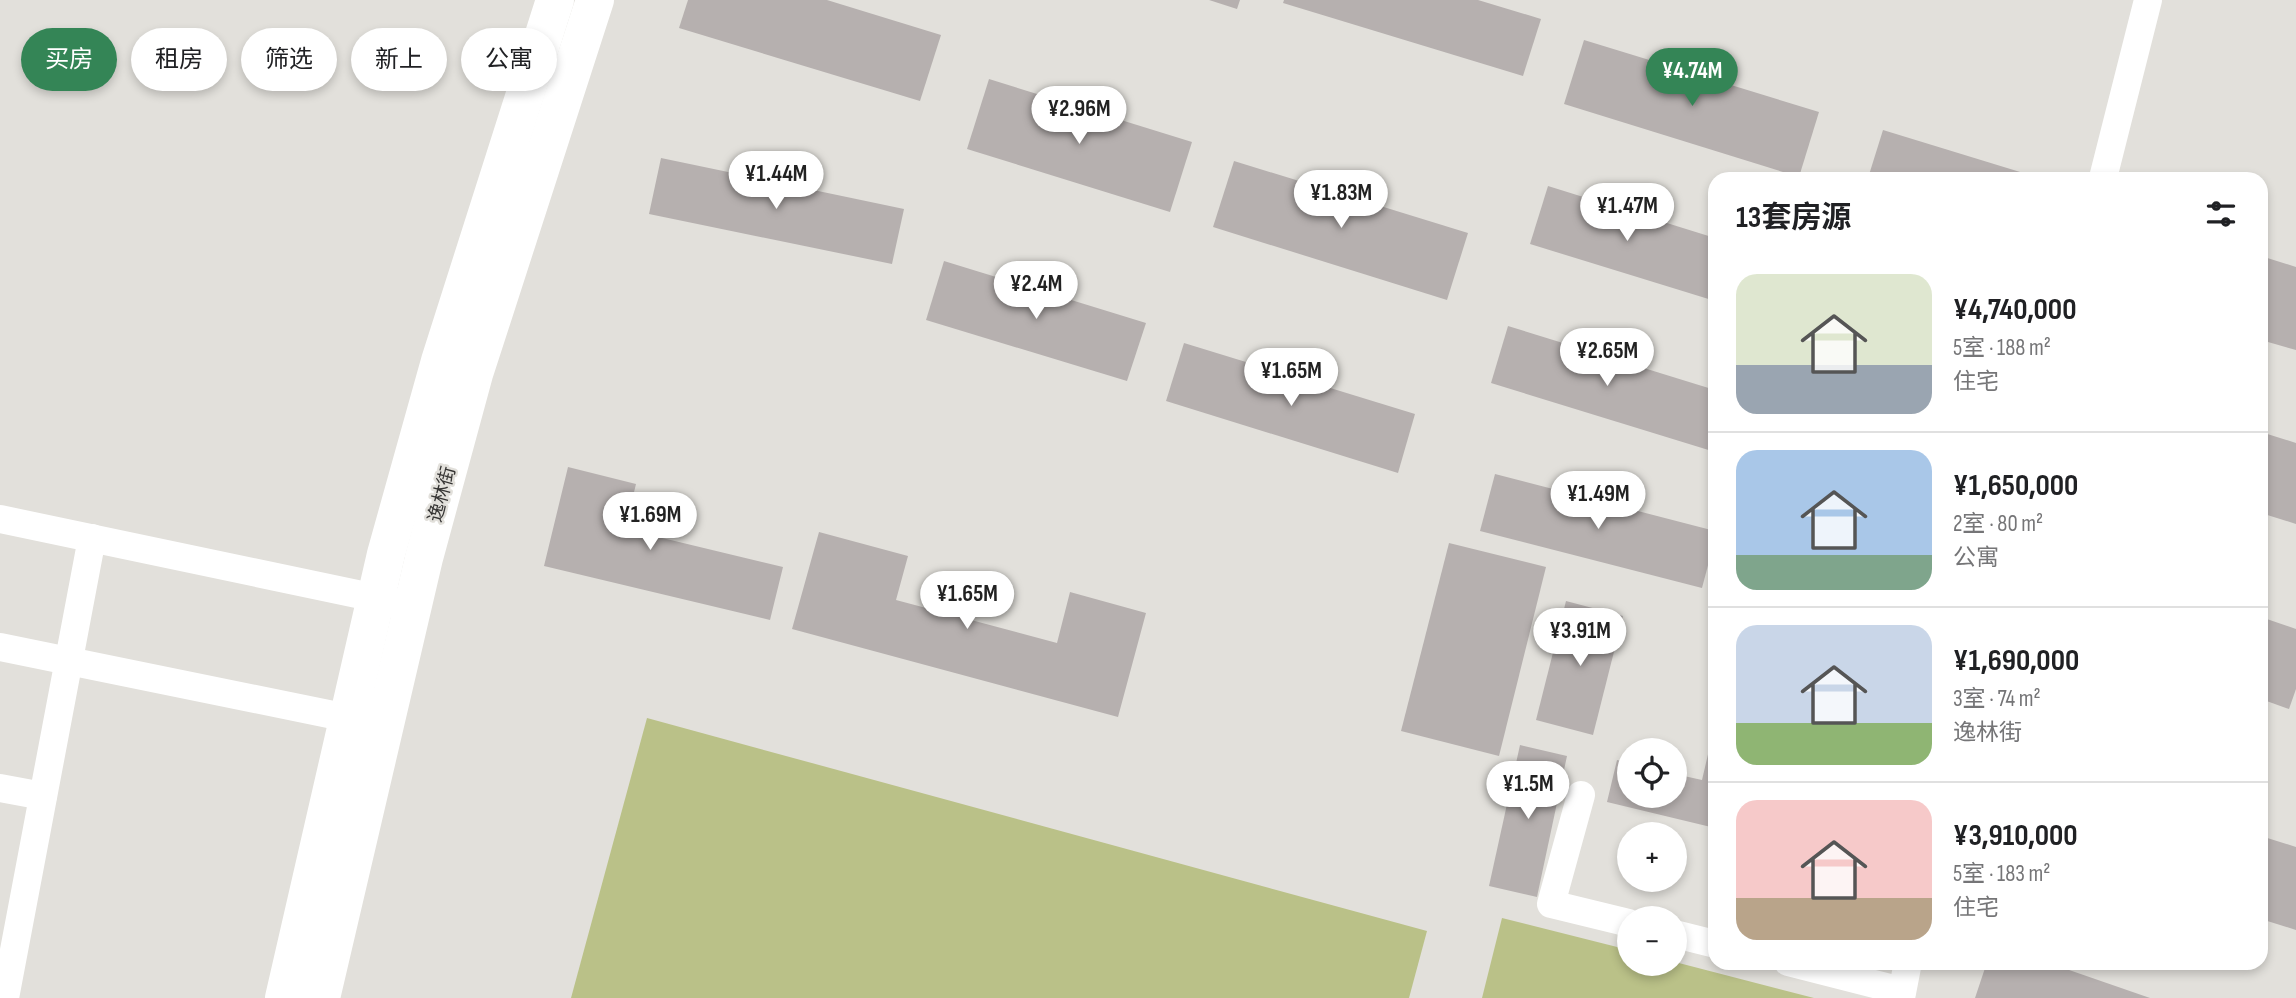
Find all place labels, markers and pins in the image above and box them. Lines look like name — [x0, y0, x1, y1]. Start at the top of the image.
pin: ¥4.74M — [1635, 48, 1749, 108]
pin: ¥2.96M — [1022, 86, 1136, 146]
pin: ¥1.44M — [719, 152, 833, 211]
pin: ¥1.83M — [1284, 170, 1398, 230]
pin: ¥1.47M — [1570, 184, 1684, 243]
pin: ¥2.4M — [987, 262, 1085, 321]
pin: ¥2.65M — [1550, 328, 1664, 388]
pin: ¥1.65M — [1234, 348, 1348, 408]
pin: ¥1.49M — [1541, 472, 1655, 531]
pin: ¥1.69M — [593, 492, 707, 552]
pin: ¥1.65M — [910, 572, 1024, 631]
pin: ¥3.91M — [1523, 608, 1637, 668]
pin: ¥1.5M — [1479, 762, 1577, 821]

